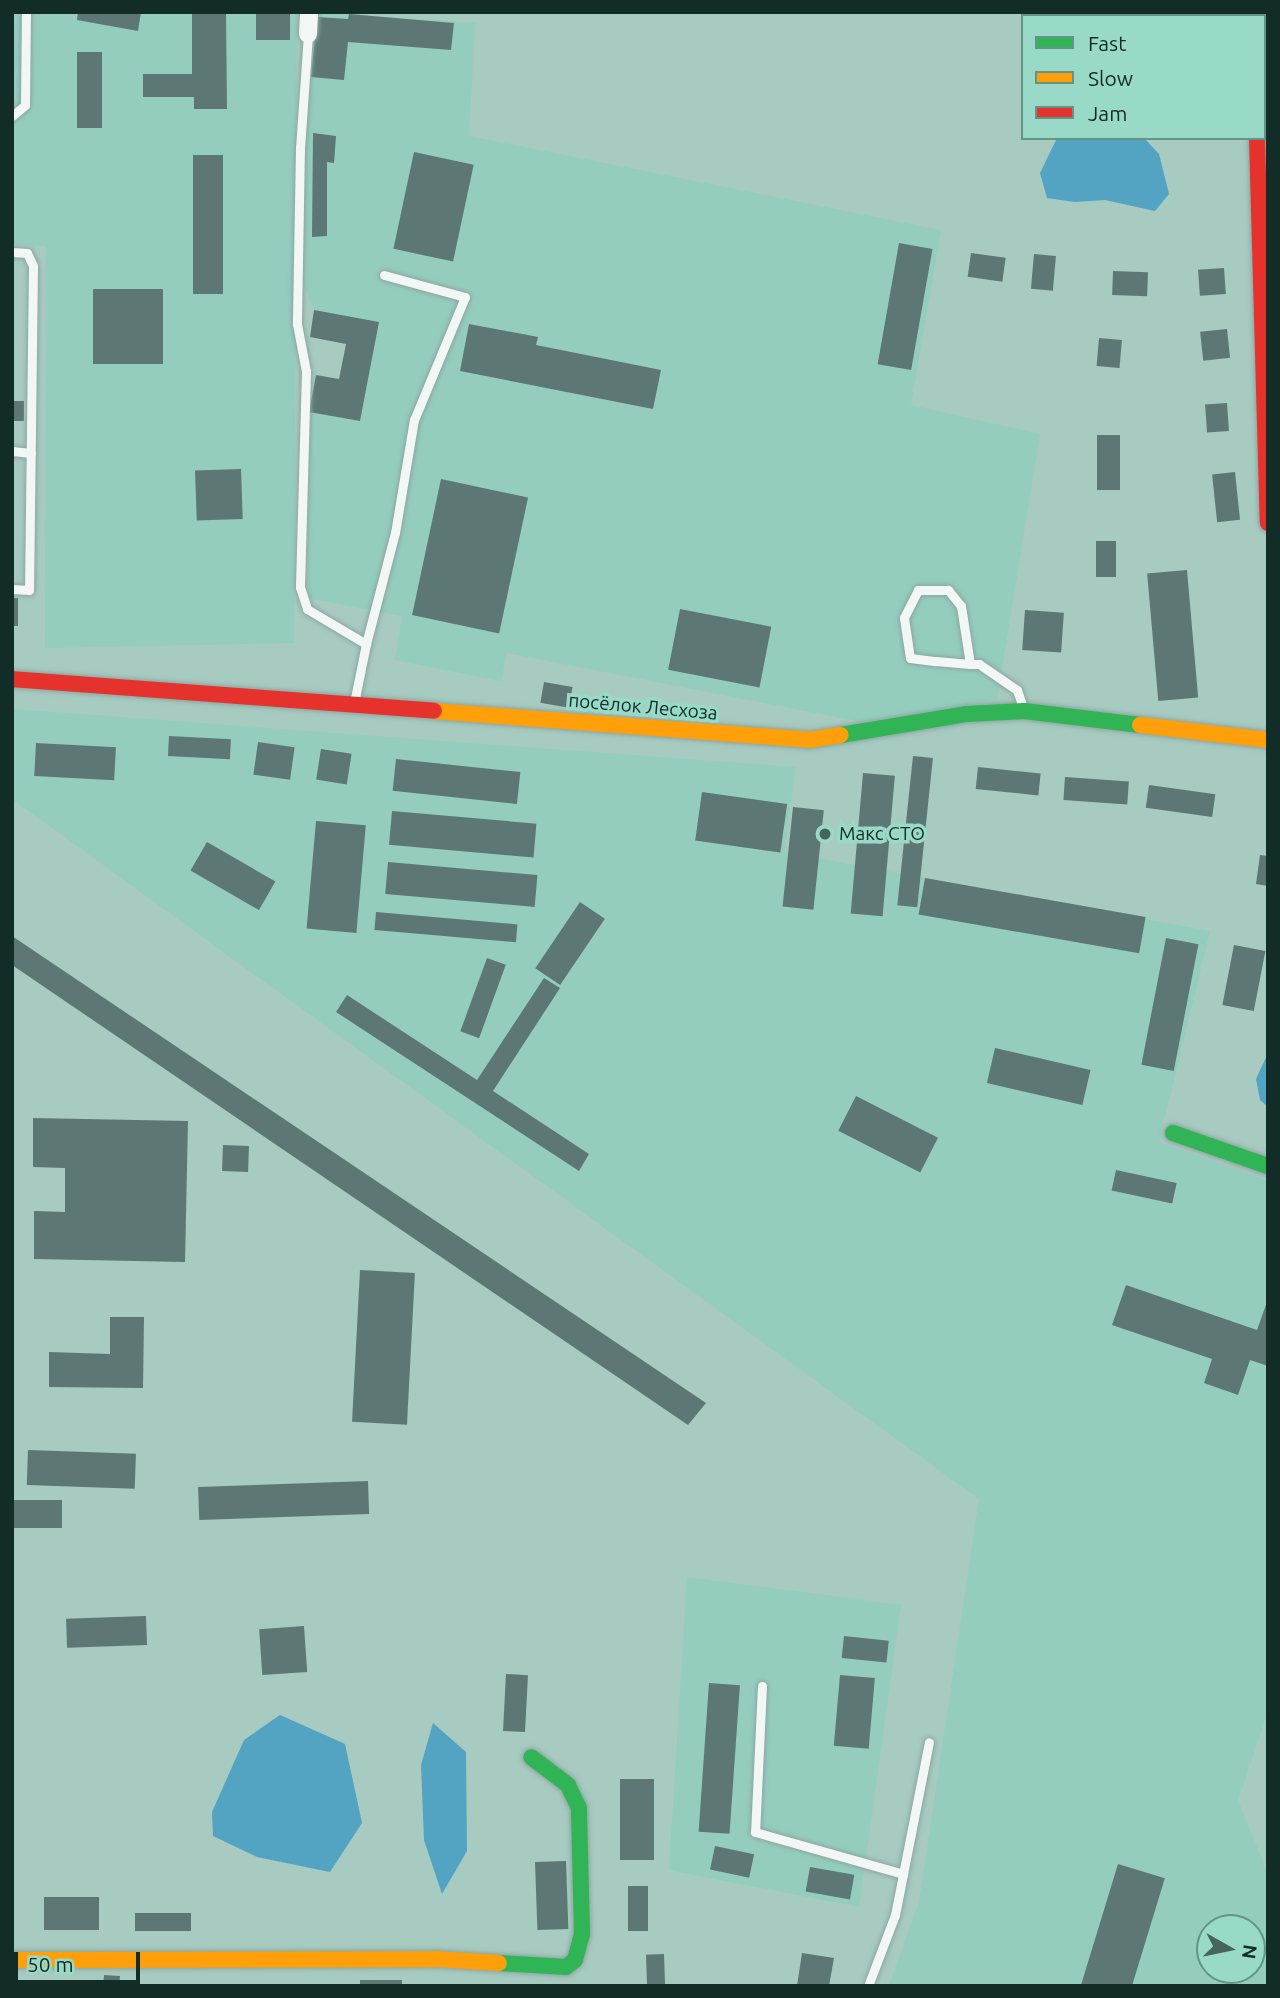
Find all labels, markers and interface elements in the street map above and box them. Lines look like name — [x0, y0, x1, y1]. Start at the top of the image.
legend — [1021, 14, 1266, 140]
text: Fast — [1088, 31, 1126, 55]
text: Slow — [1088, 66, 1133, 90]
text: Jam — [1088, 101, 1127, 125]
street label: посёлок Лесхоза — [567, 689, 719, 725]
place label: Макс СТО — [839, 823, 925, 845]
marker: Макс СТО — [817, 826, 833, 842]
north arrow — [1196, 1914, 1266, 1984]
scale bar — [18, 1938, 144, 1982]
text: N — [1238, 1943, 1262, 1961]
text: 50 m — [27, 1952, 74, 1976]

